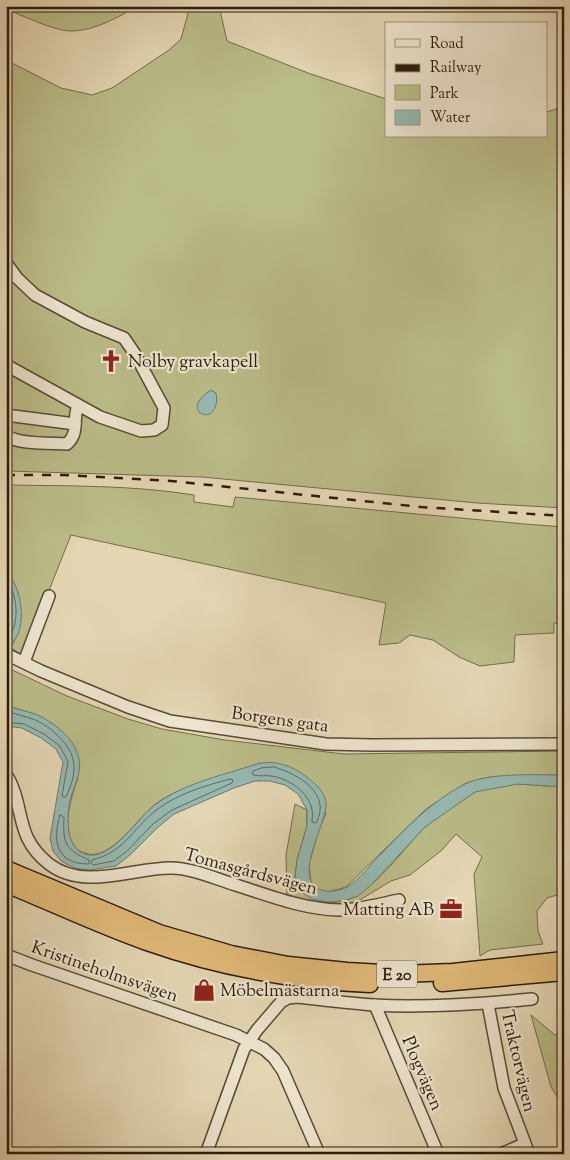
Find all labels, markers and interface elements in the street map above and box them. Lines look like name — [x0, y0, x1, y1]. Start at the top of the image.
legend — [385, 22, 548, 138]
text: Road — [430, 34, 464, 55]
text: Railway — [430, 58, 482, 79]
text: Park — [430, 84, 459, 105]
text: Water — [430, 108, 471, 129]
church icon: Nolby gravkapell — [98, 348, 124, 374]
place label: Nolby gravkapell — [128, 350, 258, 376]
street label: Borgens gata — [229, 701, 330, 741]
street label: Tomasgårdsvägen — [181, 843, 320, 903]
office icon: Matting AB — [438, 896, 464, 922]
place label: Matting AB — [343, 898, 434, 924]
street label: Kristineholmsvägen — [27, 936, 182, 1010]
road number: E 20 — [377, 961, 417, 988]
shop icon: Möbelmästarna — [191, 977, 217, 1003]
place label: Möbelmästarna — [220, 979, 339, 1005]
street label: Traktorvägen — [493, 1008, 541, 1115]
street label: Plogvägen — [394, 1032, 449, 1115]

